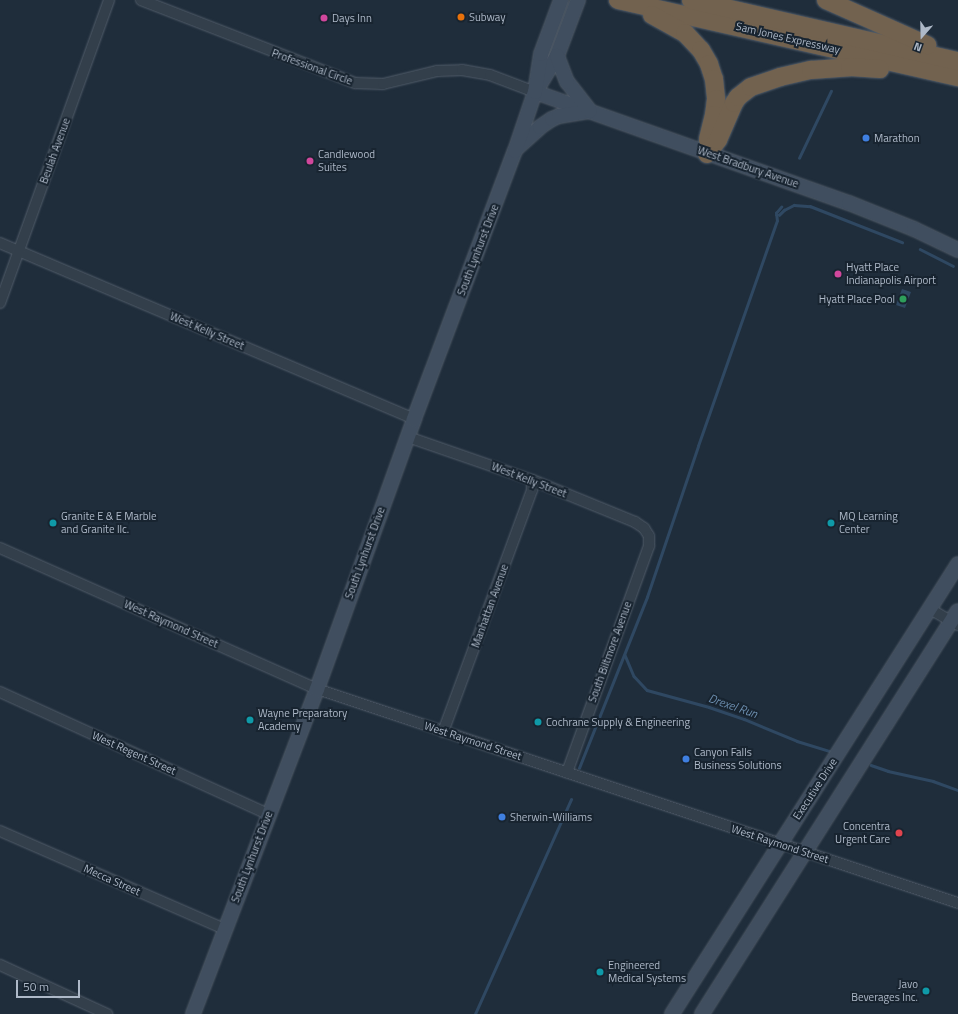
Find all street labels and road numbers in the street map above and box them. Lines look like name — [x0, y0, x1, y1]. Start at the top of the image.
street label: Sam Jones Expressway — [735, 20, 841, 56]
street label: Professional Circle — [270, 46, 354, 88]
street label: Beulah Avenue — [37, 116, 73, 186]
street label: West Bradbury Avenue — [696, 144, 800, 190]
street label: South Lynhurst Drive — [454, 202, 502, 298]
street label: West Kelly Street — [168, 309, 246, 353]
street label: West Kelly Street — [490, 460, 568, 500]
street label: South Lynhurst Drive — [342, 505, 388, 601]
street label: Manhattan Avenue — [469, 562, 511, 650]
street label: West Raymond Street — [122, 597, 220, 651]
street label: South Biltmore Avenue — [586, 600, 634, 704]
street label: West Raymond Street — [423, 719, 523, 763]
street label: West Regent Street — [90, 729, 178, 777]
street label: Executive Drive — [790, 756, 840, 822]
street label: South Lynhurst Drive — [228, 809, 276, 905]
street label: West Raymond Street — [730, 822, 830, 866]
street label: Mecca Street — [82, 862, 142, 898]

